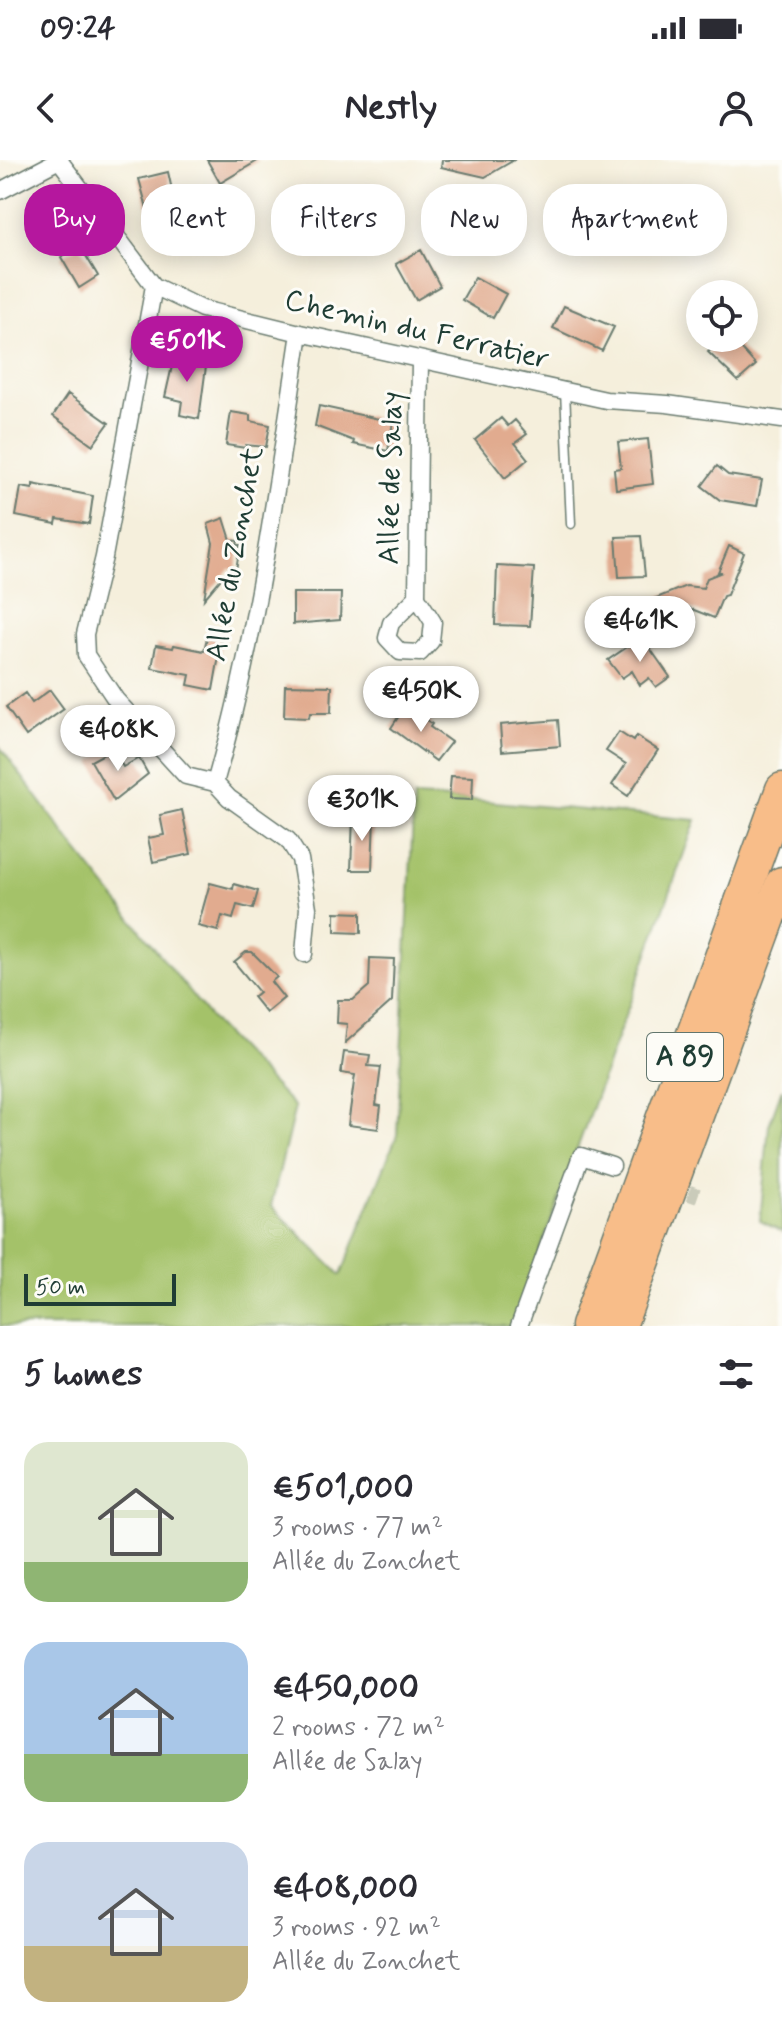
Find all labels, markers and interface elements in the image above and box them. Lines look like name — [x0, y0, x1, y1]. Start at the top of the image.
text: 09:24 — [40, 9, 116, 48]
text: Nestly — [345, 85, 437, 132]
icon: back — [24, 86, 68, 130]
icon: person — [714, 86, 758, 130]
chip: Buy — [24, 184, 125, 256]
chip: Rent — [141, 184, 255, 256]
chip: Filters — [271, 184, 405, 256]
chip: New — [421, 184, 527, 256]
chip: Apartment — [543, 184, 727, 256]
map controls — [686, 280, 758, 352]
button: locate — [686, 280, 758, 352]
street label: Chemin du Ferratier — [281, 281, 553, 379]
pin: €501K — [131, 316, 243, 384]
text: €501K — [149, 325, 225, 359]
street label: Allée de Salay — [370, 391, 412, 565]
street label: Allée du Zonchet — [197, 443, 273, 664]
pin: €461K — [584, 596, 696, 664]
text: €461K — [602, 605, 678, 639]
pin: €450K — [365, 666, 477, 734]
text: €450K — [381, 675, 461, 709]
pin: €408K — [62, 705, 174, 773]
text: €408K — [78, 714, 158, 748]
pin: €301K — [306, 775, 418, 843]
text: €301K — [326, 784, 398, 818]
road number: A 89 — [647, 1033, 723, 1081]
scale bar — [24, 1270, 176, 1306]
text: 50 m — [36, 1274, 85, 1302]
text: 5 homes — [24, 1352, 142, 1397]
icon: filters — [714, 1352, 758, 1396]
text: €501,000 — [272, 1466, 414, 1511]
icon: home — [88, 1474, 184, 1570]
text: 3 rooms · 77 m² — [272, 1511, 443, 1545]
text: Allée du Zonchet — [272, 1545, 460, 1579]
text: €450,000 — [272, 1666, 419, 1711]
icon: home — [88, 1674, 184, 1770]
text: 2 rooms · 72 m² — [272, 1711, 445, 1745]
text: Allée de Salay — [272, 1745, 423, 1779]
text: €408,000 — [272, 1866, 418, 1911]
icon: home — [88, 1874, 184, 1970]
text: 3 rooms · 92 m² — [272, 1911, 441, 1945]
text: Allée du Zonchet — [272, 1945, 460, 1979]

